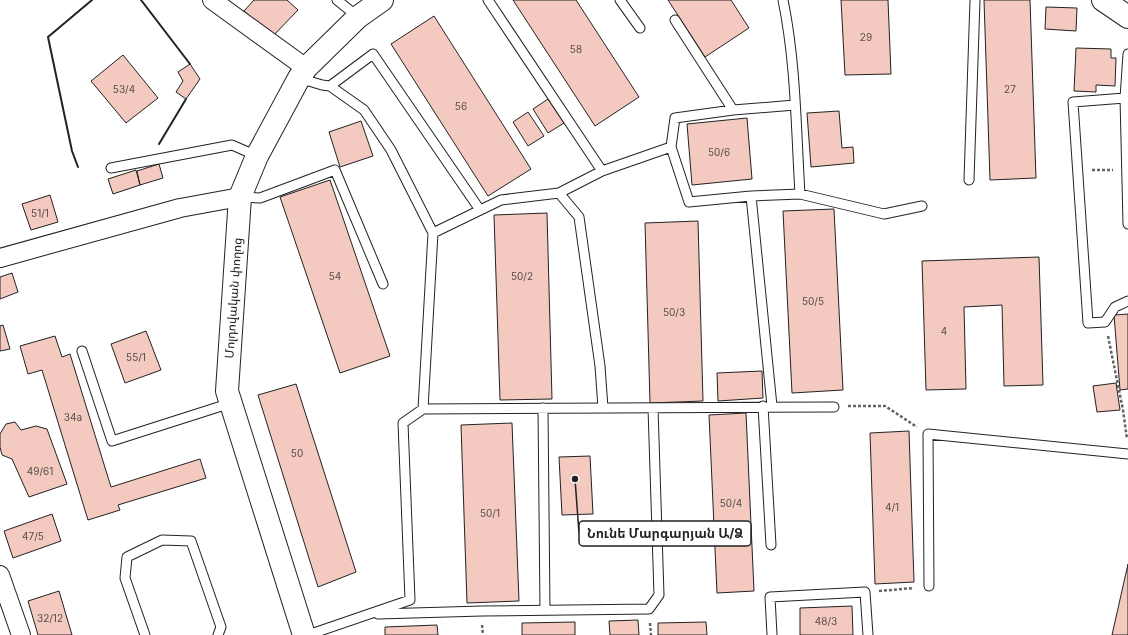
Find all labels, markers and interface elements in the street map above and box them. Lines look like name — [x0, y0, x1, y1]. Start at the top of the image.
house number: 29 — [860, 31, 872, 43]
house number: 58 — [570, 43, 582, 55]
house number: 53/4 — [113, 83, 135, 95]
house number: 27 — [1004, 83, 1016, 95]
house number: 56 — [455, 100, 467, 112]
house number: 50/6 — [708, 146, 730, 158]
house number: 51/1 — [31, 207, 49, 219]
street label: Մոլդովական փողոց — [221, 237, 245, 359]
house number: 54 — [329, 270, 341, 282]
house number: 50/2 — [511, 270, 533, 282]
house number: 50/5 — [802, 295, 824, 307]
house number: 50/3 — [663, 306, 685, 318]
house number: 4 — [941, 325, 947, 337]
house number: 55/1 — [126, 351, 146, 363]
house number: 34a — [64, 411, 82, 423]
house number: 50 — [291, 447, 303, 459]
house number: 49/61 — [27, 465, 53, 477]
house number: 50/4 — [720, 497, 742, 509]
house number: 4/1 — [885, 501, 899, 513]
house number: 50/1 — [480, 507, 500, 519]
callout: Նունե Մարգարյան Ա/Ձ — [579, 521, 751, 546]
text: Նունե Մարգարյան Ա/Ձ — [587, 525, 743, 541]
house number: 47/5 — [22, 530, 44, 542]
house number: 32/12 — [37, 612, 63, 624]
house number: 48/3 — [815, 615, 837, 627]

